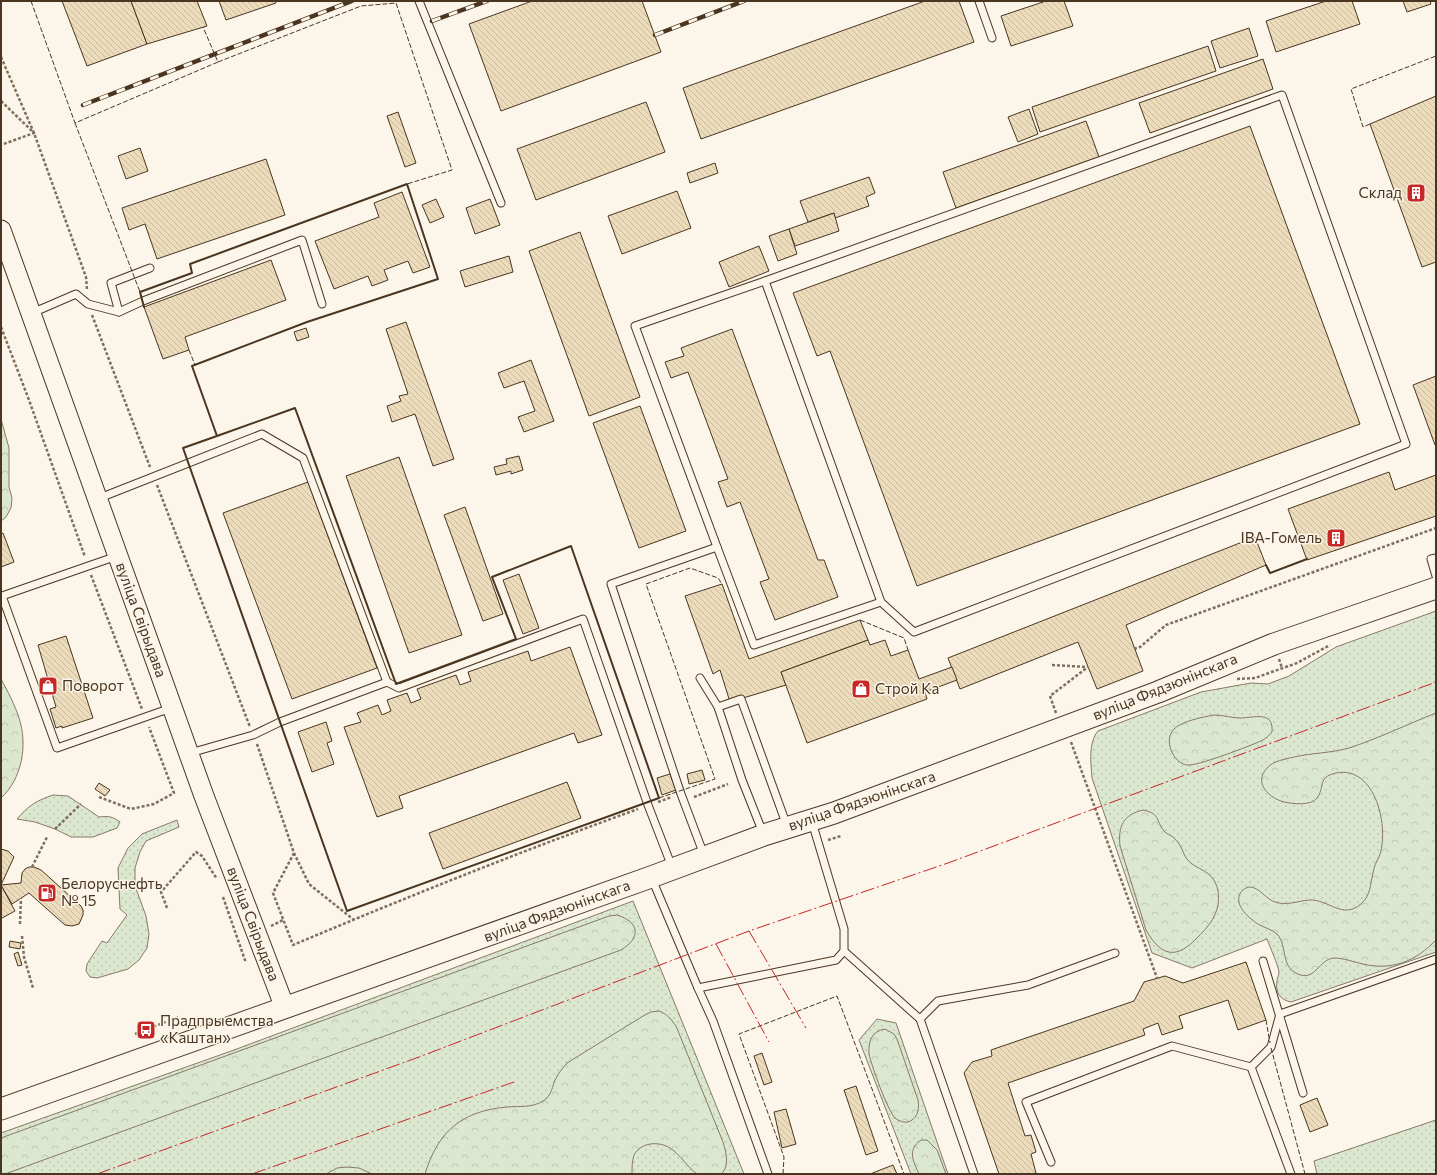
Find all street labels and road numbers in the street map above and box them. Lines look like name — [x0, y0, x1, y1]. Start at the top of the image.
street label: вуліца Свірыдава — [113, 560, 171, 680]
street label: вуліца Фядзюнінскага — [1090, 649, 1240, 723]
street label: вуліца Фядзюнінскага — [786, 766, 938, 834]
street label: вуліца Свірыдава — [224, 864, 284, 983]
street label: вуліца Фядзюнінскага — [481, 875, 632, 945]

